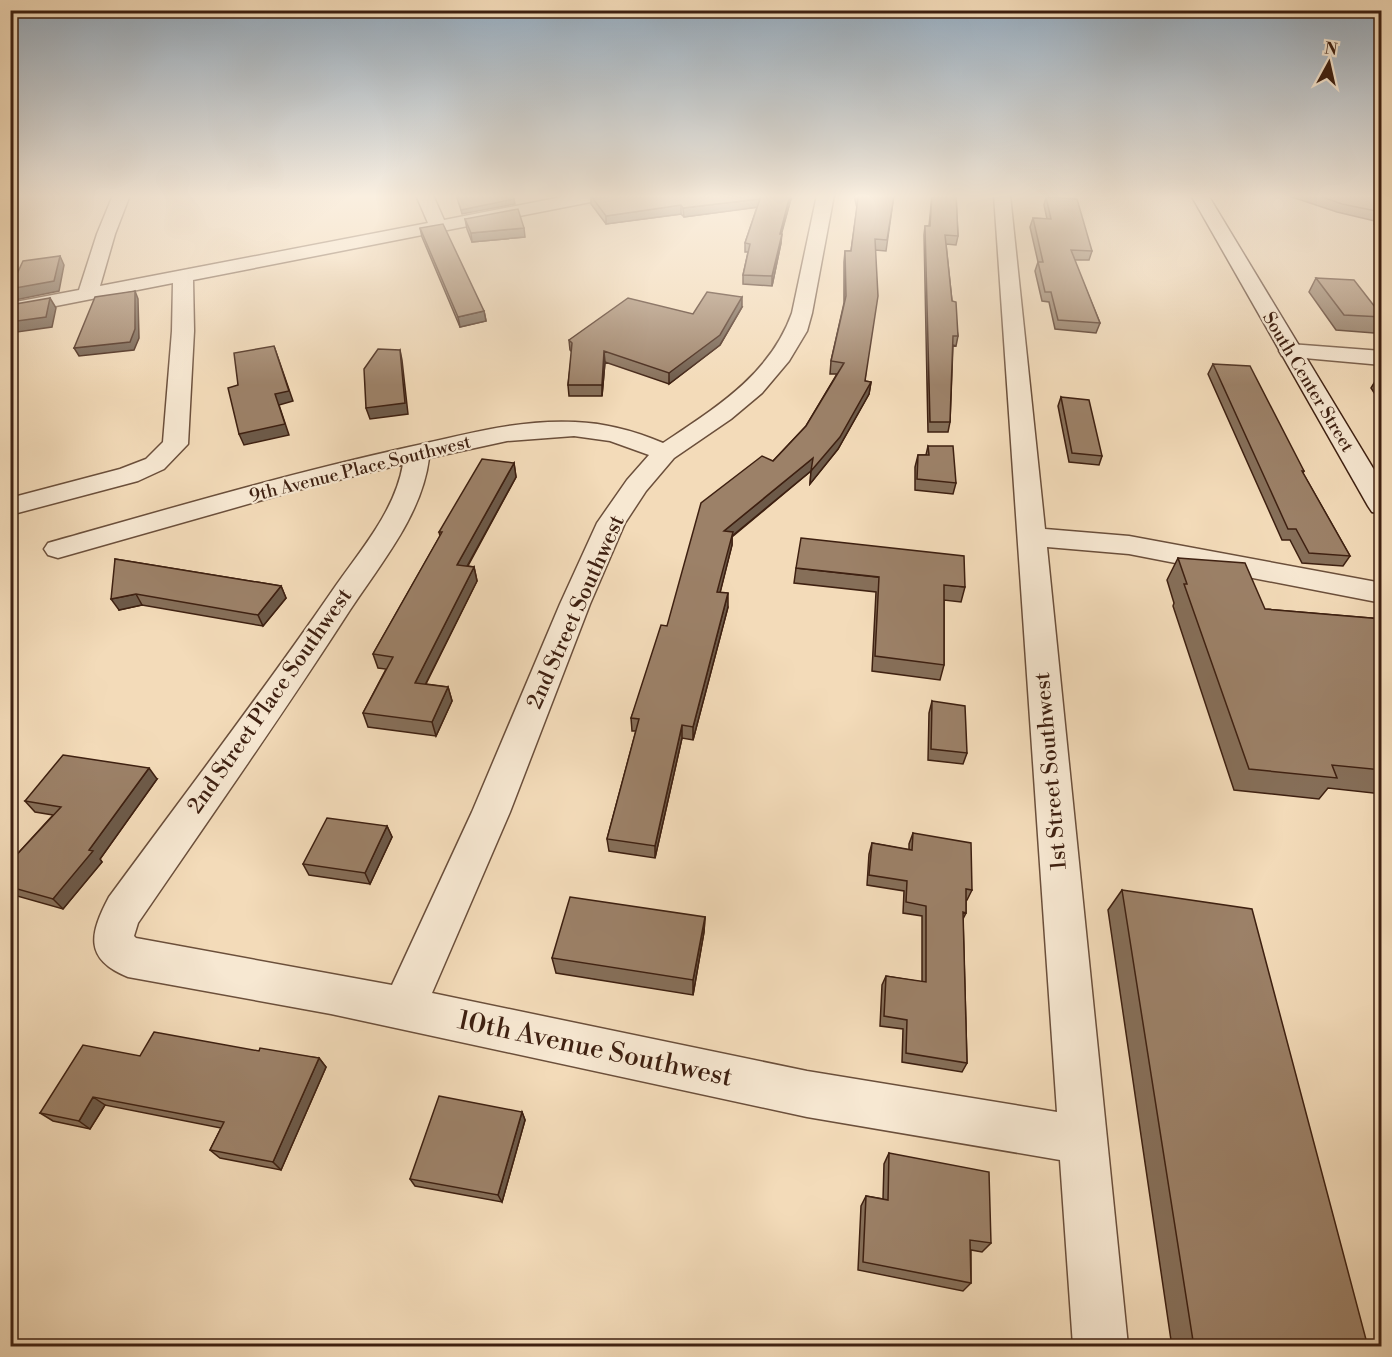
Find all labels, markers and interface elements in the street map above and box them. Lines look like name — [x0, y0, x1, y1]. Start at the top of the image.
north arrow — [1299, 33, 1359, 93]
text: N — [1323, 38, 1339, 60]
street label: South Center Street — [1257, 308, 1359, 457]
street label: 9th Avenue Place Southwest — [247, 430, 474, 508]
street label: 2nd Street Southwest — [521, 511, 631, 713]
street label: 2nd Street Place Southwest — [182, 583, 358, 819]
street label: 1st Street Southwest — [1029, 671, 1073, 871]
street label: 10th Avenue Southwest — [454, 1003, 736, 1095]

